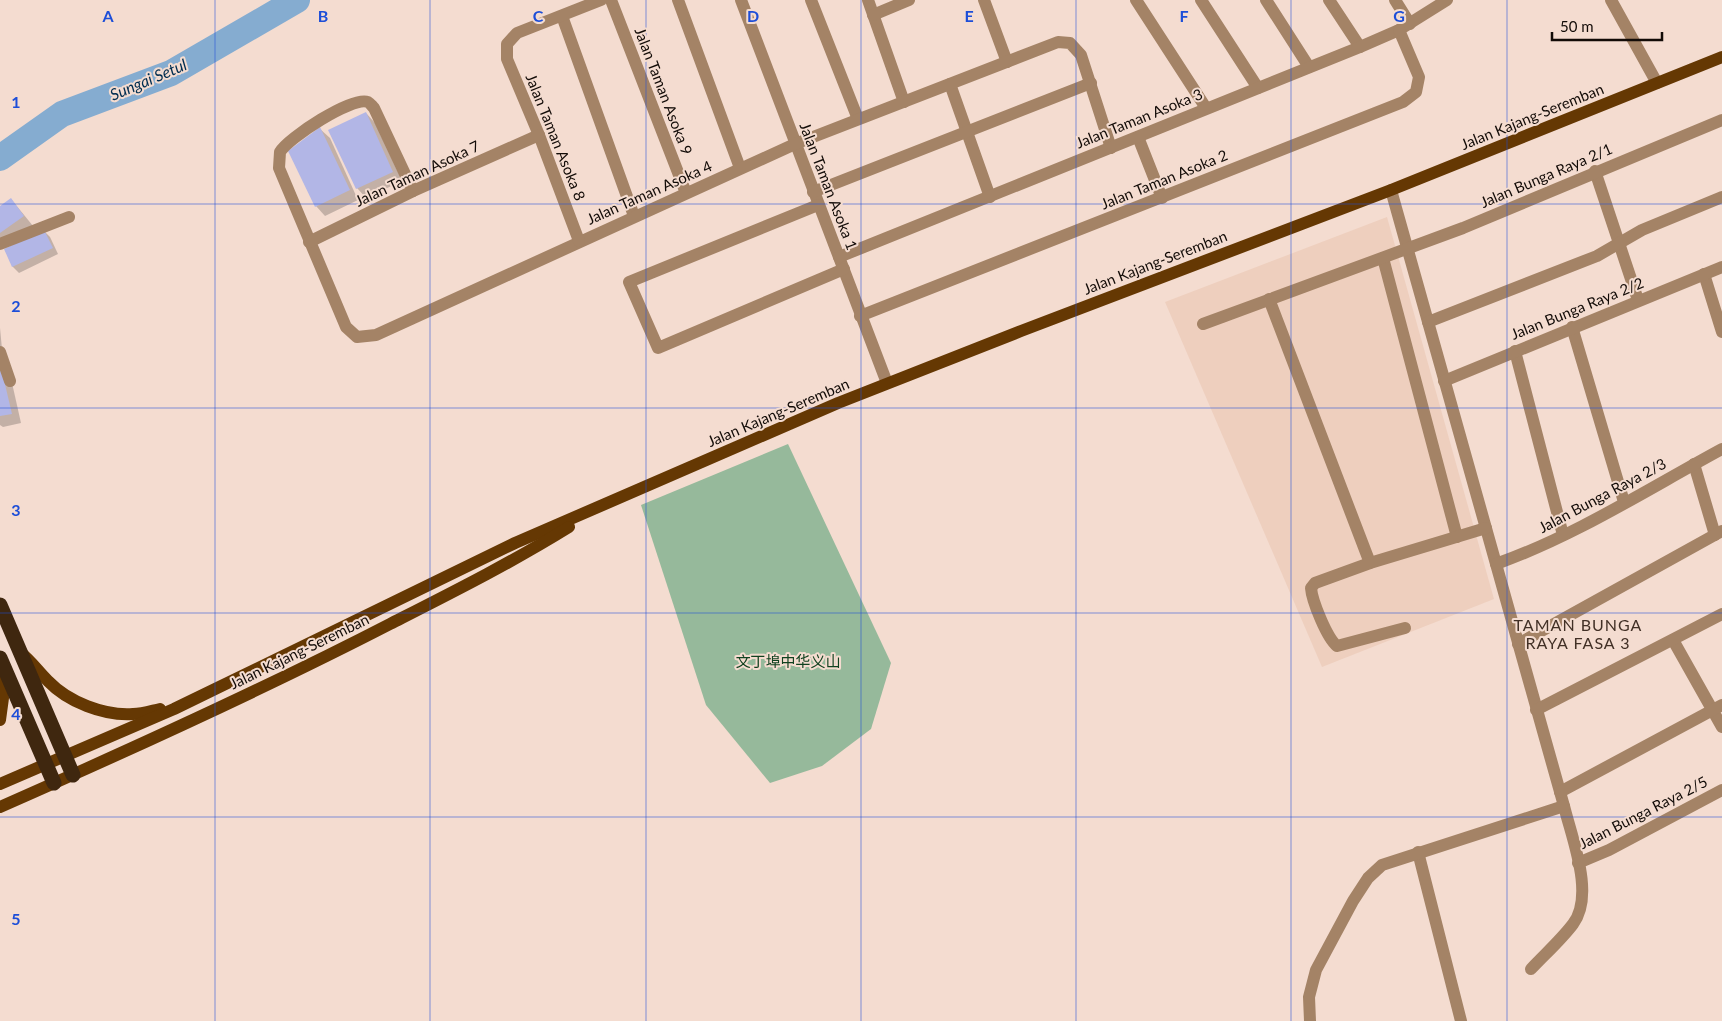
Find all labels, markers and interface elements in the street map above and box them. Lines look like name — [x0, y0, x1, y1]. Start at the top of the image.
text: A — [101, 6, 114, 25]
text: B — [318, 6, 328, 25]
text: C — [533, 6, 544, 25]
text: D — [747, 6, 759, 25]
text: E — [964, 6, 974, 25]
text: F — [1179, 6, 1189, 25]
text: G — [1393, 6, 1405, 25]
scale bar — [1552, 10, 1662, 42]
text: 50 m — [1560, 17, 1594, 35]
street label: Jalan Taman Asoka 9 — [631, 25, 697, 157]
water label: Sungai Setul — [107, 54, 190, 104]
street label: Jalan Taman Asoka 8 — [522, 71, 590, 203]
street label: Jalan Kajang-Seremban — [1458, 79, 1606, 153]
street label: Jalan Taman Asoka 3 — [1073, 84, 1205, 152]
text: 1 — [11, 92, 21, 111]
street label: Jalan Taman Asoka 1 — [796, 120, 862, 252]
street label: Jalan Taman Asoka 7 — [352, 136, 482, 210]
street label: Jalan Bunga Raya 2/1 — [1477, 139, 1615, 211]
street label: Jalan Taman Asoka 2 — [1098, 145, 1230, 213]
street label: Jalan Taman Asoka 4 — [584, 156, 715, 228]
street label: Jalan Kajang-Seremban — [1081, 226, 1229, 298]
street label: Jalan Bunga Raya 2/2 — [1508, 273, 1646, 343]
text: 2 — [11, 296, 21, 315]
street label: Jalan Kajang-Seremban — [704, 374, 852, 450]
street label: Jalan Bunga Raya 2/3 — [1535, 454, 1669, 536]
text: 3 — [11, 500, 21, 519]
street label: Jalan Kajang-Seremban — [227, 609, 371, 693]
district label: TAMAN BUNGA RAYA FASA 3 — [1514, 615, 1642, 652]
park label: 文丁埠中华义山 — [735, 652, 841, 670]
text: 4 — [11, 704, 21, 723]
street label: Jalan Bunga Raya 2/5 — [1576, 772, 1710, 852]
text: 5 — [11, 909, 21, 928]

